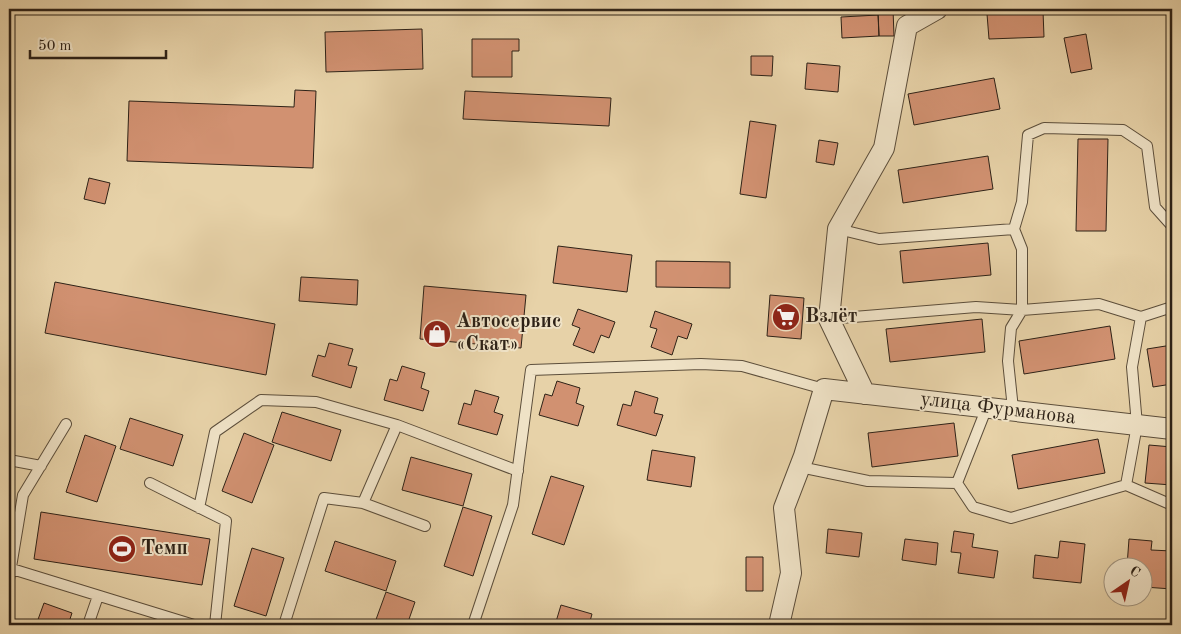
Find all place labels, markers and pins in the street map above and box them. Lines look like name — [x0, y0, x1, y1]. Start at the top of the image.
supermarket icon: Взлёт — [771, 302, 801, 332]
place label: Взлёт — [805, 307, 857, 327]
place label: Автосервис «Скат» — [456, 312, 561, 355]
shop icon: Автосервис «Скат» — [422, 319, 452, 349]
sports icon: Темп — [107, 534, 137, 564]
place label: Темп — [141, 539, 188, 559]

